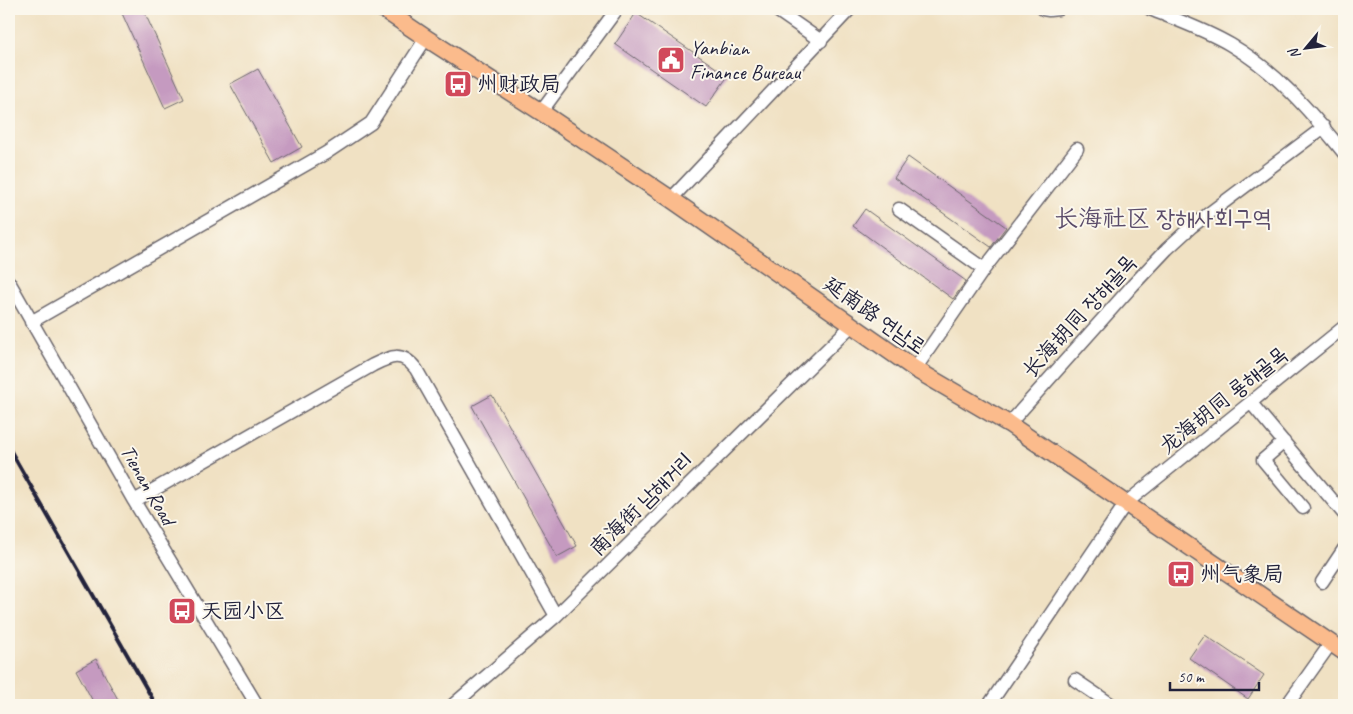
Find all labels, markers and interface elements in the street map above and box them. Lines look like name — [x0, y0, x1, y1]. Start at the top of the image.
north arrow — [1280, 22, 1330, 72]
place label: Yanbian Finance Bureau — [690, 35, 801, 85]
text: N — [1284, 44, 1305, 62]
public building icon: Yanbian Finance Bureau — [656, 45, 686, 75]
bus stop icon: 州财政局 — [443, 69, 473, 99]
place label: 州财政局 — [477, 71, 561, 97]
district label: 长海社区 장해사회구역 — [1054, 203, 1272, 233]
street label: 长海胡同 장해골목 — [1017, 249, 1141, 383]
street label: 延南路 연남로 — [819, 270, 931, 360]
street label: 龙海胡同 룡해골목 — [1154, 341, 1292, 459]
street label: Tienan Road — [115, 440, 183, 532]
street label: 南海街 남해거리 — [584, 447, 698, 561]
bus stop icon: 州气象局 — [1166, 559, 1196, 589]
place label: 州气象局 — [1200, 561, 1284, 587]
bus stop icon: 天园小区 — [167, 596, 197, 626]
place label: 天园小区 — [201, 598, 285, 624]
scale bar — [1170, 659, 1259, 691]
text: 50 m — [1178, 668, 1205, 687]

